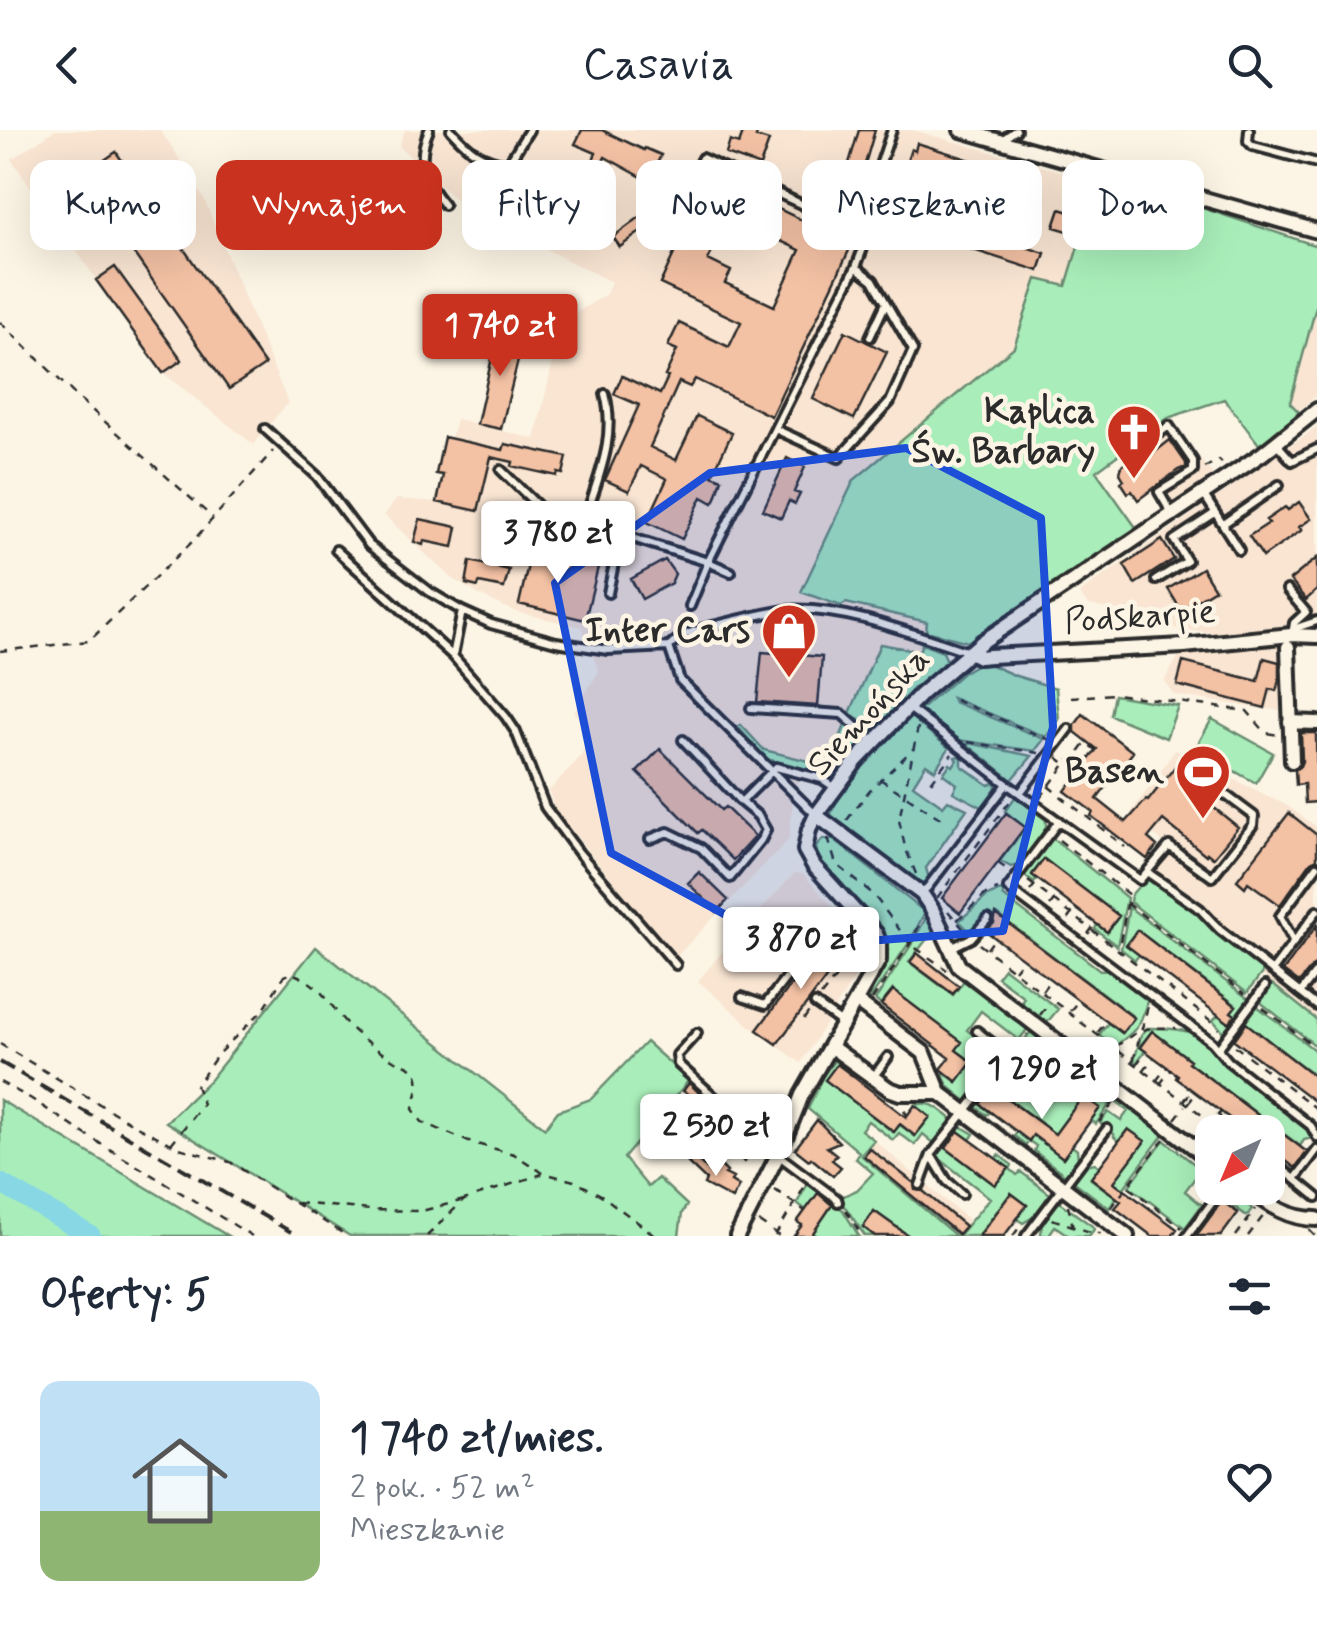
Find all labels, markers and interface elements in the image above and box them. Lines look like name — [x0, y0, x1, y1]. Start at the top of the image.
text: Casavia — [583, 36, 734, 95]
icon: back — [40, 38, 95, 93]
icon: search — [1222, 38, 1277, 93]
chip: Kupno — [30, 160, 196, 250]
chip: Wynajem — [216, 160, 442, 250]
chip: Filtry — [462, 160, 616, 250]
chip: Nowe — [636, 160, 782, 250]
chip: Mieszkanie — [802, 160, 1042, 250]
chip: Dom — [1062, 160, 1204, 250]
pin: 1 740 zł — [397, 294, 603, 379]
text: 1 740 zł — [444, 305, 556, 347]
place label: Kaplica Św. Barbary — [911, 389, 1095, 475]
church icon: Kaplica Św. Barbary — [1104, 402, 1164, 481]
pin: 3 780 zł — [455, 501, 661, 586]
text: 3 780 zł — [503, 512, 613, 554]
street label: Podskarpie — [1063, 589, 1217, 645]
shop icon: Inter Cars — [759, 601, 819, 680]
place label: Inter Cars — [585, 608, 750, 654]
street label: Siemońska — [797, 638, 941, 786]
sports icon: Basen — [1173, 742, 1233, 821]
place label: Basen — [1065, 749, 1165, 795]
pin: 3 870 zł — [698, 907, 904, 992]
text: 3 870 zł — [745, 918, 857, 960]
pin: 1 290 zł — [939, 1037, 1145, 1122]
text: 1 290 zł — [987, 1048, 1097, 1090]
pin: 2 530 zł — [613, 1094, 819, 1179]
text: 2 530 zł — [662, 1105, 770, 1147]
north arrow — [1195, 1115, 1285, 1205]
map controls — [1195, 1115, 1285, 1205]
text: Oferty: 5 — [40, 1269, 210, 1324]
icon: filters — [1222, 1269, 1277, 1324]
text: 1 740 zł/mies. — [350, 1412, 604, 1467]
icon: home — [120, 1421, 240, 1541]
icon: heart — [1222, 1454, 1277, 1509]
text: 2 pok. · 52 m² — [350, 1467, 535, 1509]
text: Mieszkanie — [350, 1509, 505, 1551]

